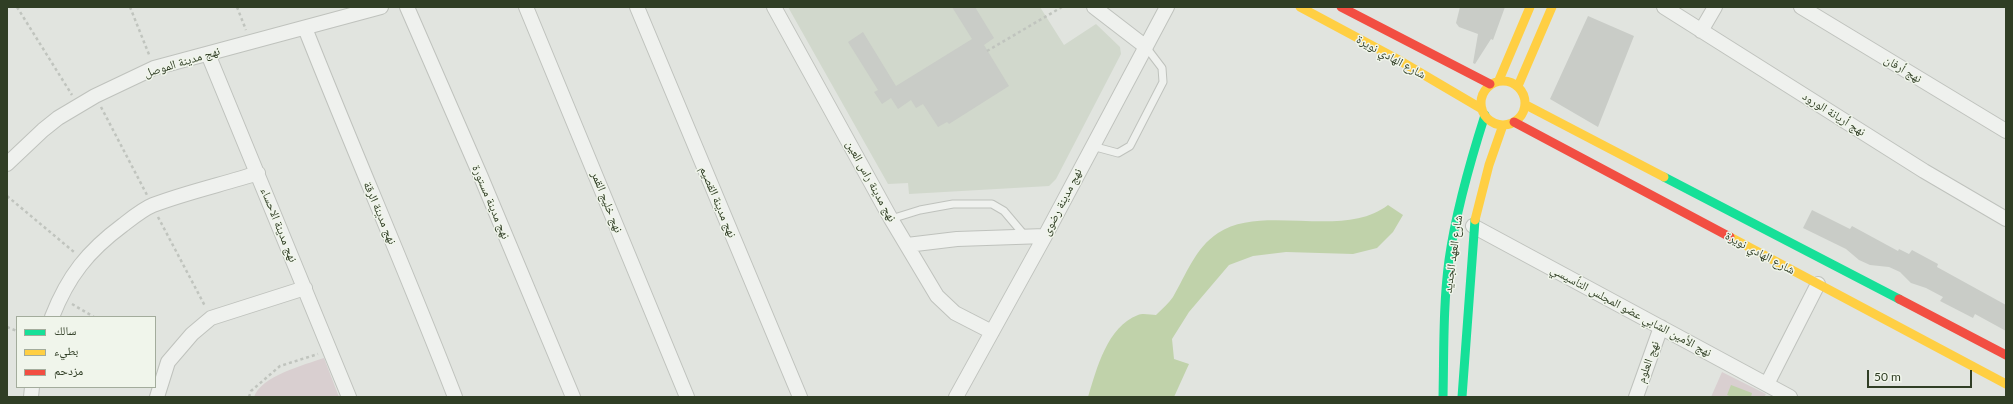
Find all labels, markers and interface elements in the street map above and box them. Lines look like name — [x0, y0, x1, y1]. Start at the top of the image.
street label: شارع الهادي نويرة — [1354, 32, 1428, 82]
street label: نهج مدينة الموصل — [142, 44, 222, 80]
street label: نهج أرفان — [1881, 52, 1925, 86]
street label: نهج أريانة الورود — [1800, 89, 1868, 139]
street label: نهج مدينة راس العين — [843, 138, 899, 224]
street label: نهج مدينة مستورة — [469, 163, 513, 241]
street label: نهج مدينة القصيم — [696, 164, 740, 240]
street label: نهج مدينة رضوى — [1039, 166, 1085, 238]
street label: نهج خليج القمر — [588, 169, 626, 235]
street label: نهج مدينة الرقة — [360, 179, 400, 247]
street label: نهج مدينة الاحساء — [257, 186, 301, 264]
street label: شارع العهد الجديد — [1440, 214, 1466, 294]
street label: شارع الهادي نويرة — [1723, 229, 1797, 277]
street label: نهج الأمين الشابي عضو المجلس التأسيسي — [1548, 262, 1714, 360]
legend — [16, 316, 156, 388]
text: سالك — [54, 323, 76, 338]
street label: نهج العلوم — [1634, 339, 1662, 385]
text: بطيء — [54, 343, 78, 358]
scale bar — [1869, 362, 1974, 388]
text: مزدحم — [54, 363, 83, 378]
text: 50 m — [1874, 369, 1901, 384]

